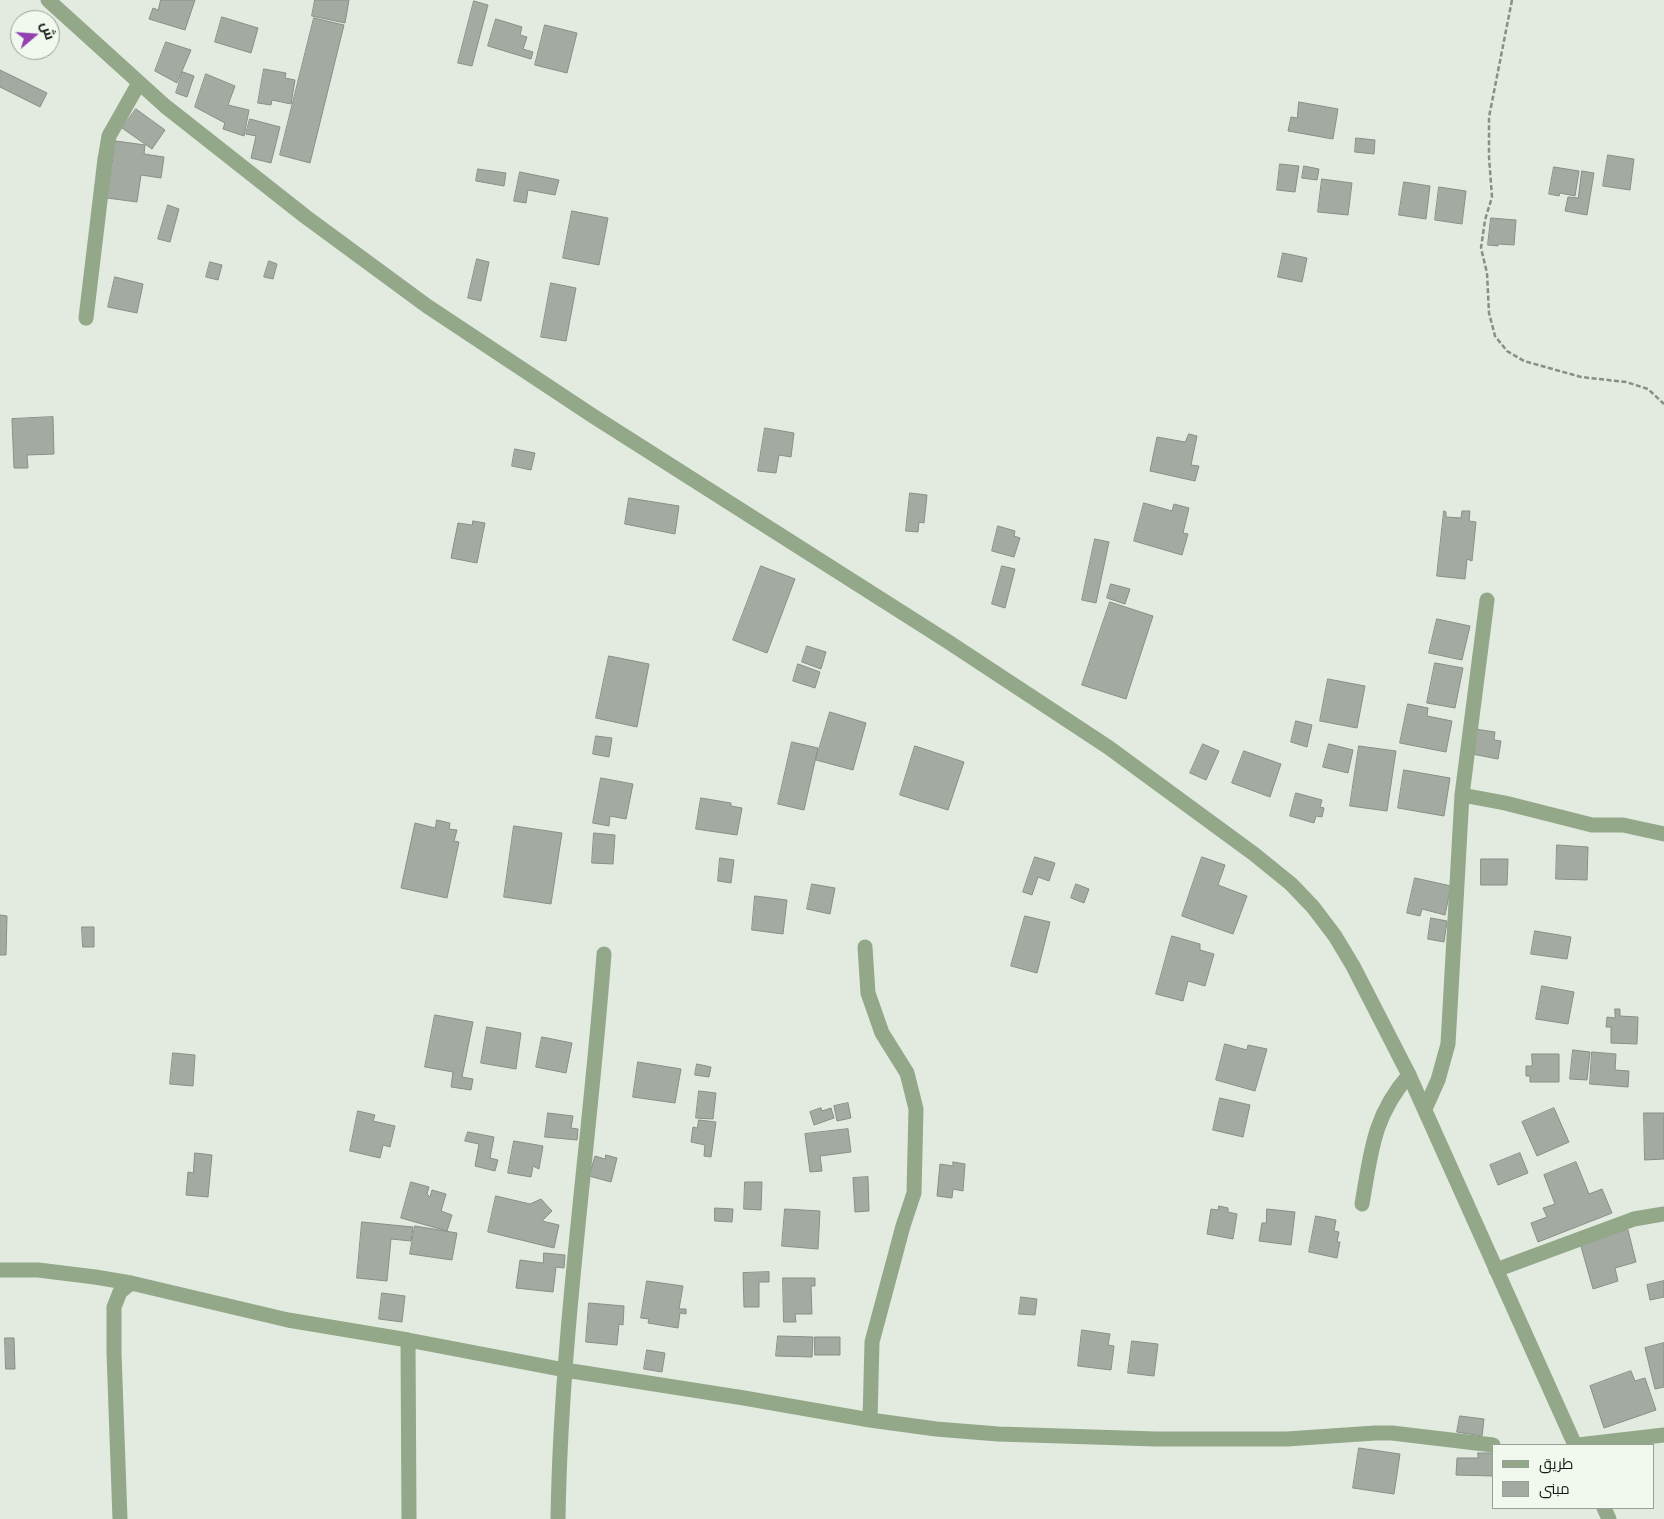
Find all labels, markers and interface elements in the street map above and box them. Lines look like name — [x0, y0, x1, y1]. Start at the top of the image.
north arrow — [10, 10, 60, 60]
text: ش — [37, 19, 61, 42]
legend — [1492, 1444, 1654, 1509]
text: طريق — [1539, 1453, 1573, 1473]
text: مبنى — [1539, 1478, 1570, 1498]

